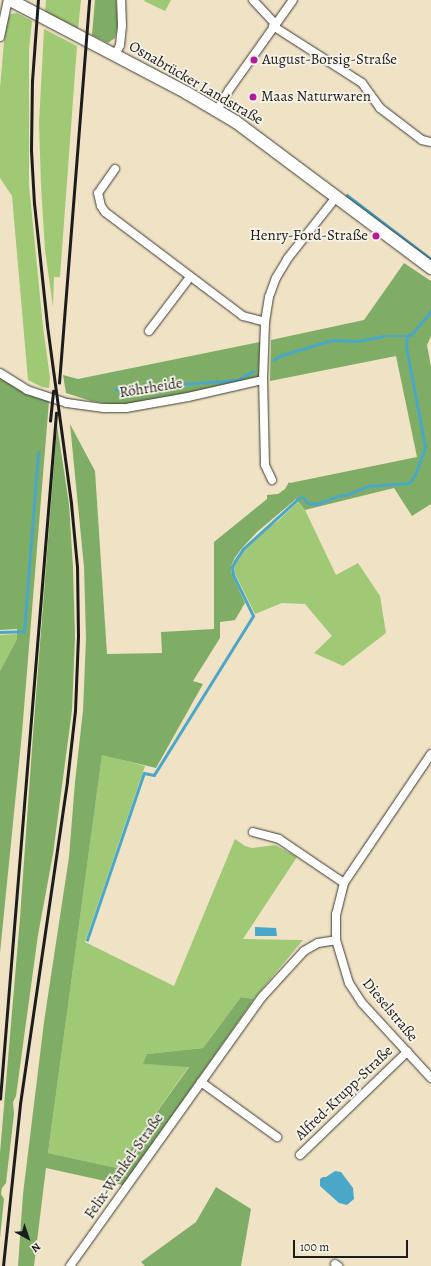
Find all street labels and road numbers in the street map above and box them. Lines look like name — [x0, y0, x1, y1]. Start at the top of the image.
street label: Osnabrücker Landstraße — [126, 37, 266, 129]
street label: Röhrheide — [118, 374, 184, 402]
street label: Dieselstraße — [358, 975, 422, 1045]
street label: Alfred-Krupp-Straße — [292, 1042, 396, 1144]
street label: Felix-Wankel-Straße — [81, 1110, 167, 1222]

